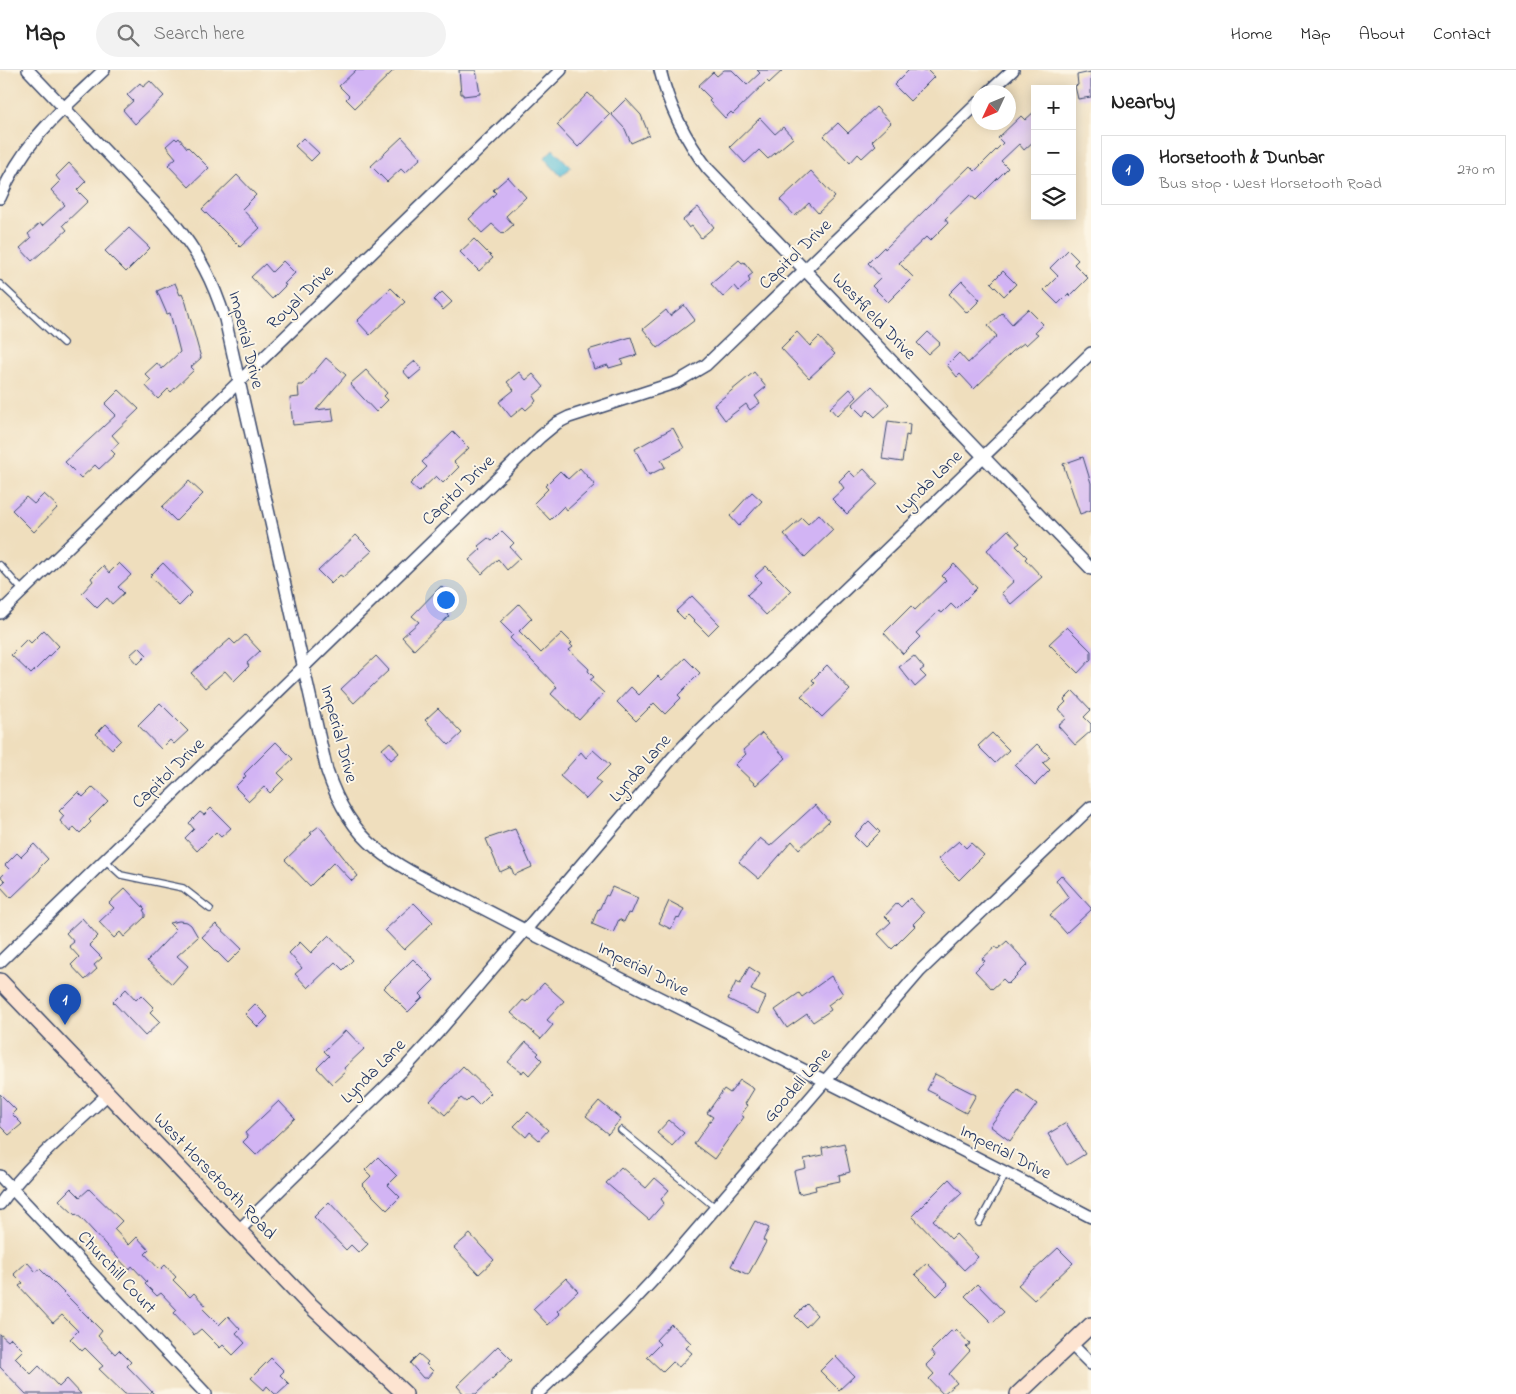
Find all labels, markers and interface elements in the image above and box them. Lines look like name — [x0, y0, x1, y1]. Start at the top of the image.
search box — [96, 12, 446, 57]
text: Map — [25, 17, 66, 52]
icon: search — [114, 21, 142, 49]
text: Search here — [154, 21, 245, 48]
text: Home — [1231, 22, 1272, 48]
text: Map — [1300, 22, 1331, 48]
text: About — [1359, 22, 1405, 48]
text: Contact — [1433, 22, 1491, 48]
north arrow — [971, 85, 1016, 130]
map controls — [1031, 85, 1076, 220]
button: + — [1031, 85, 1076, 130]
text: Nearby — [1111, 88, 1175, 118]
button: − — [1031, 130, 1076, 175]
text: Horsetooth & Dunbar — [1159, 145, 1324, 172]
text: 1 — [1125, 158, 1131, 182]
text: 270 m — [1457, 158, 1495, 182]
text: Bus stop · West Horsetooth Road — [1159, 172, 1382, 196]
button: layers — [1031, 175, 1076, 220]
street label: Capitol Drive — [754, 213, 839, 297]
street label: Royal Drive — [262, 259, 341, 337]
street label: Westfield Drive — [825, 268, 922, 367]
street label: Imperial Drive — [220, 288, 270, 392]
street label: Lynda Lane — [891, 444, 970, 521]
street label: Capitol Drive — [417, 449, 502, 533]
your location — [433, 587, 459, 613]
street label: Imperial Drive — [313, 682, 364, 786]
street label: Lynda Lane — [604, 728, 679, 809]
street label: Capitol Drive — [127, 732, 212, 816]
street label: Imperial Drive — [593, 936, 694, 1005]
pin: 1 — [49, 984, 81, 1025]
street label: Lynda Lane — [335, 1033, 413, 1111]
street label: Goodell Lane — [758, 1042, 839, 1129]
street label: West Horsetooth Road — [147, 1108, 281, 1246]
street label: Imperial Drive — [955, 1119, 1056, 1188]
street label: Churchill Court — [70, 1225, 162, 1321]

